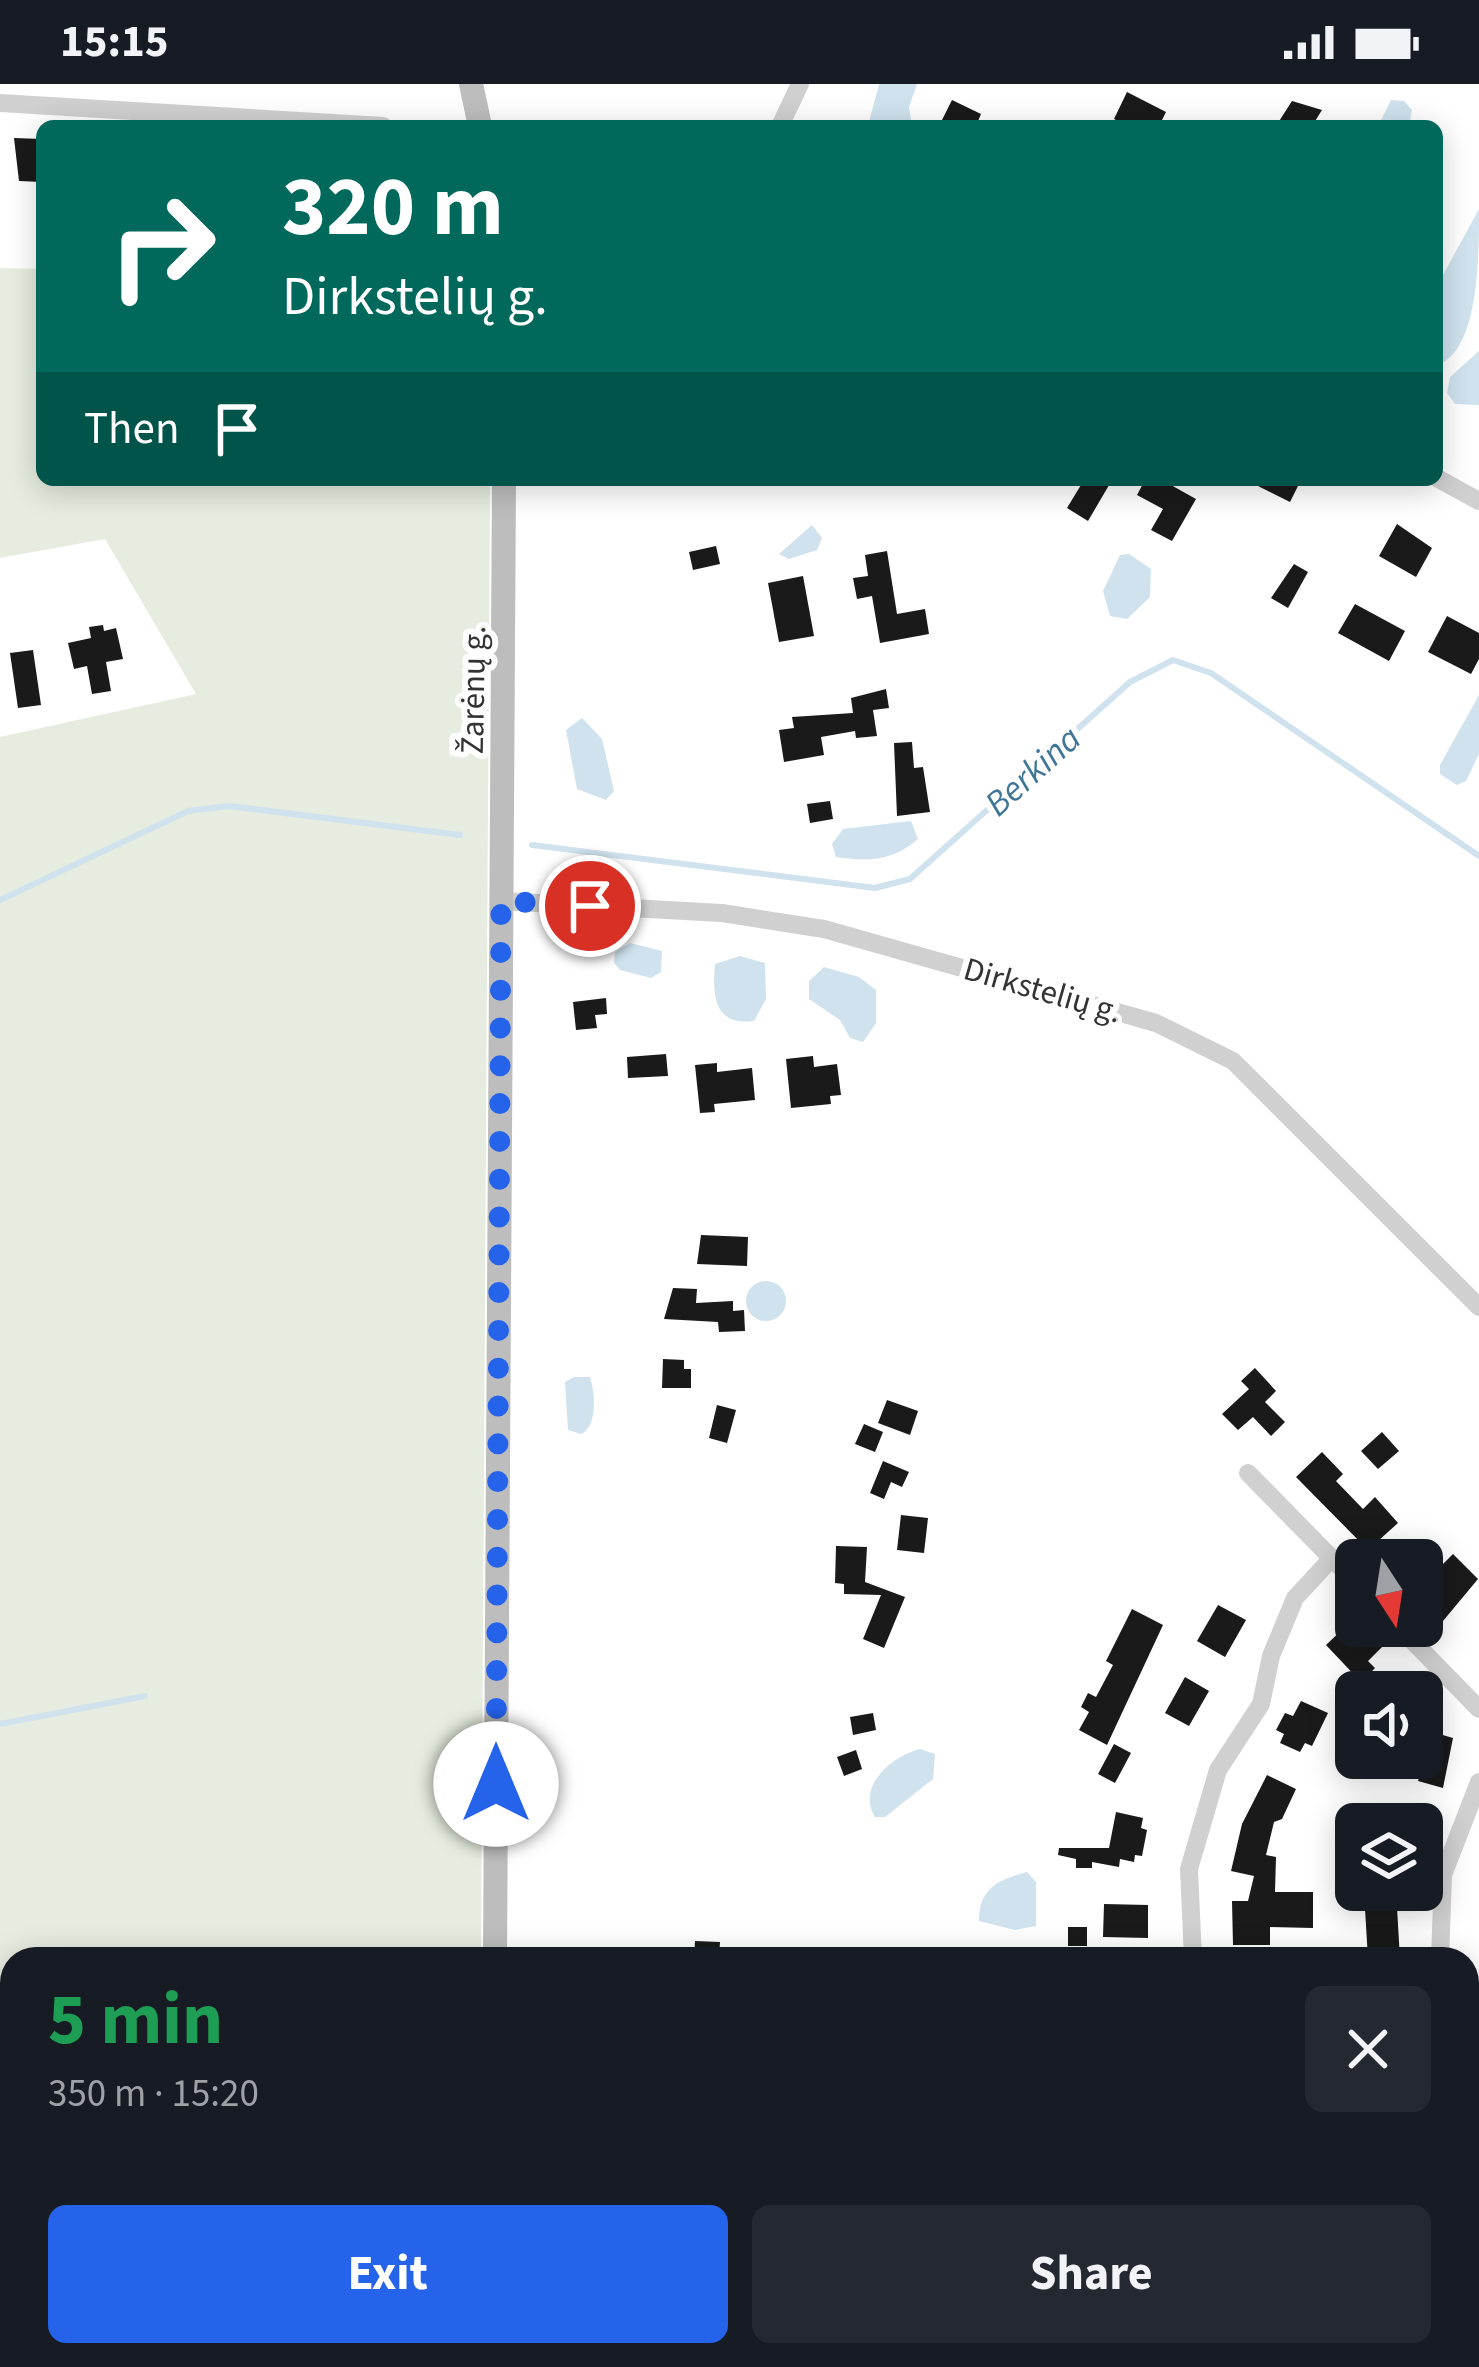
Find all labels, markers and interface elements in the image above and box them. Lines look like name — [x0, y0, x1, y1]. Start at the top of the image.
text: 15:15 — [60, 10, 169, 74]
text: 320 m — [282, 148, 504, 268]
icon: right — [84, 168, 240, 324]
text: Dirkstelių g. — [282, 259, 548, 336]
icon: arrive — [204, 396, 270, 462]
text: Then — [84, 397, 180, 461]
street label: Žarėnų g. — [449, 625, 498, 755]
water label: Berkina — [974, 714, 1092, 828]
pin — [539, 855, 641, 957]
icon: arrive — [557, 873, 623, 939]
street label: Dirkstelių g. — [958, 945, 1127, 1035]
north arrow — [1335, 1539, 1443, 1647]
map controls — [1335, 1539, 1443, 1911]
button: sound — [1335, 1671, 1443, 1779]
position arrow — [433, 1721, 559, 1847]
button: layers — [1335, 1803, 1443, 1911]
text: 5 min — [48, 1969, 223, 2072]
button: close — [1305, 1986, 1431, 2112]
text: 350 m · 15:20 — [48, 2066, 259, 2122]
button: Exit — [48, 2205, 728, 2343]
button: Share — [752, 2205, 1431, 2343]

